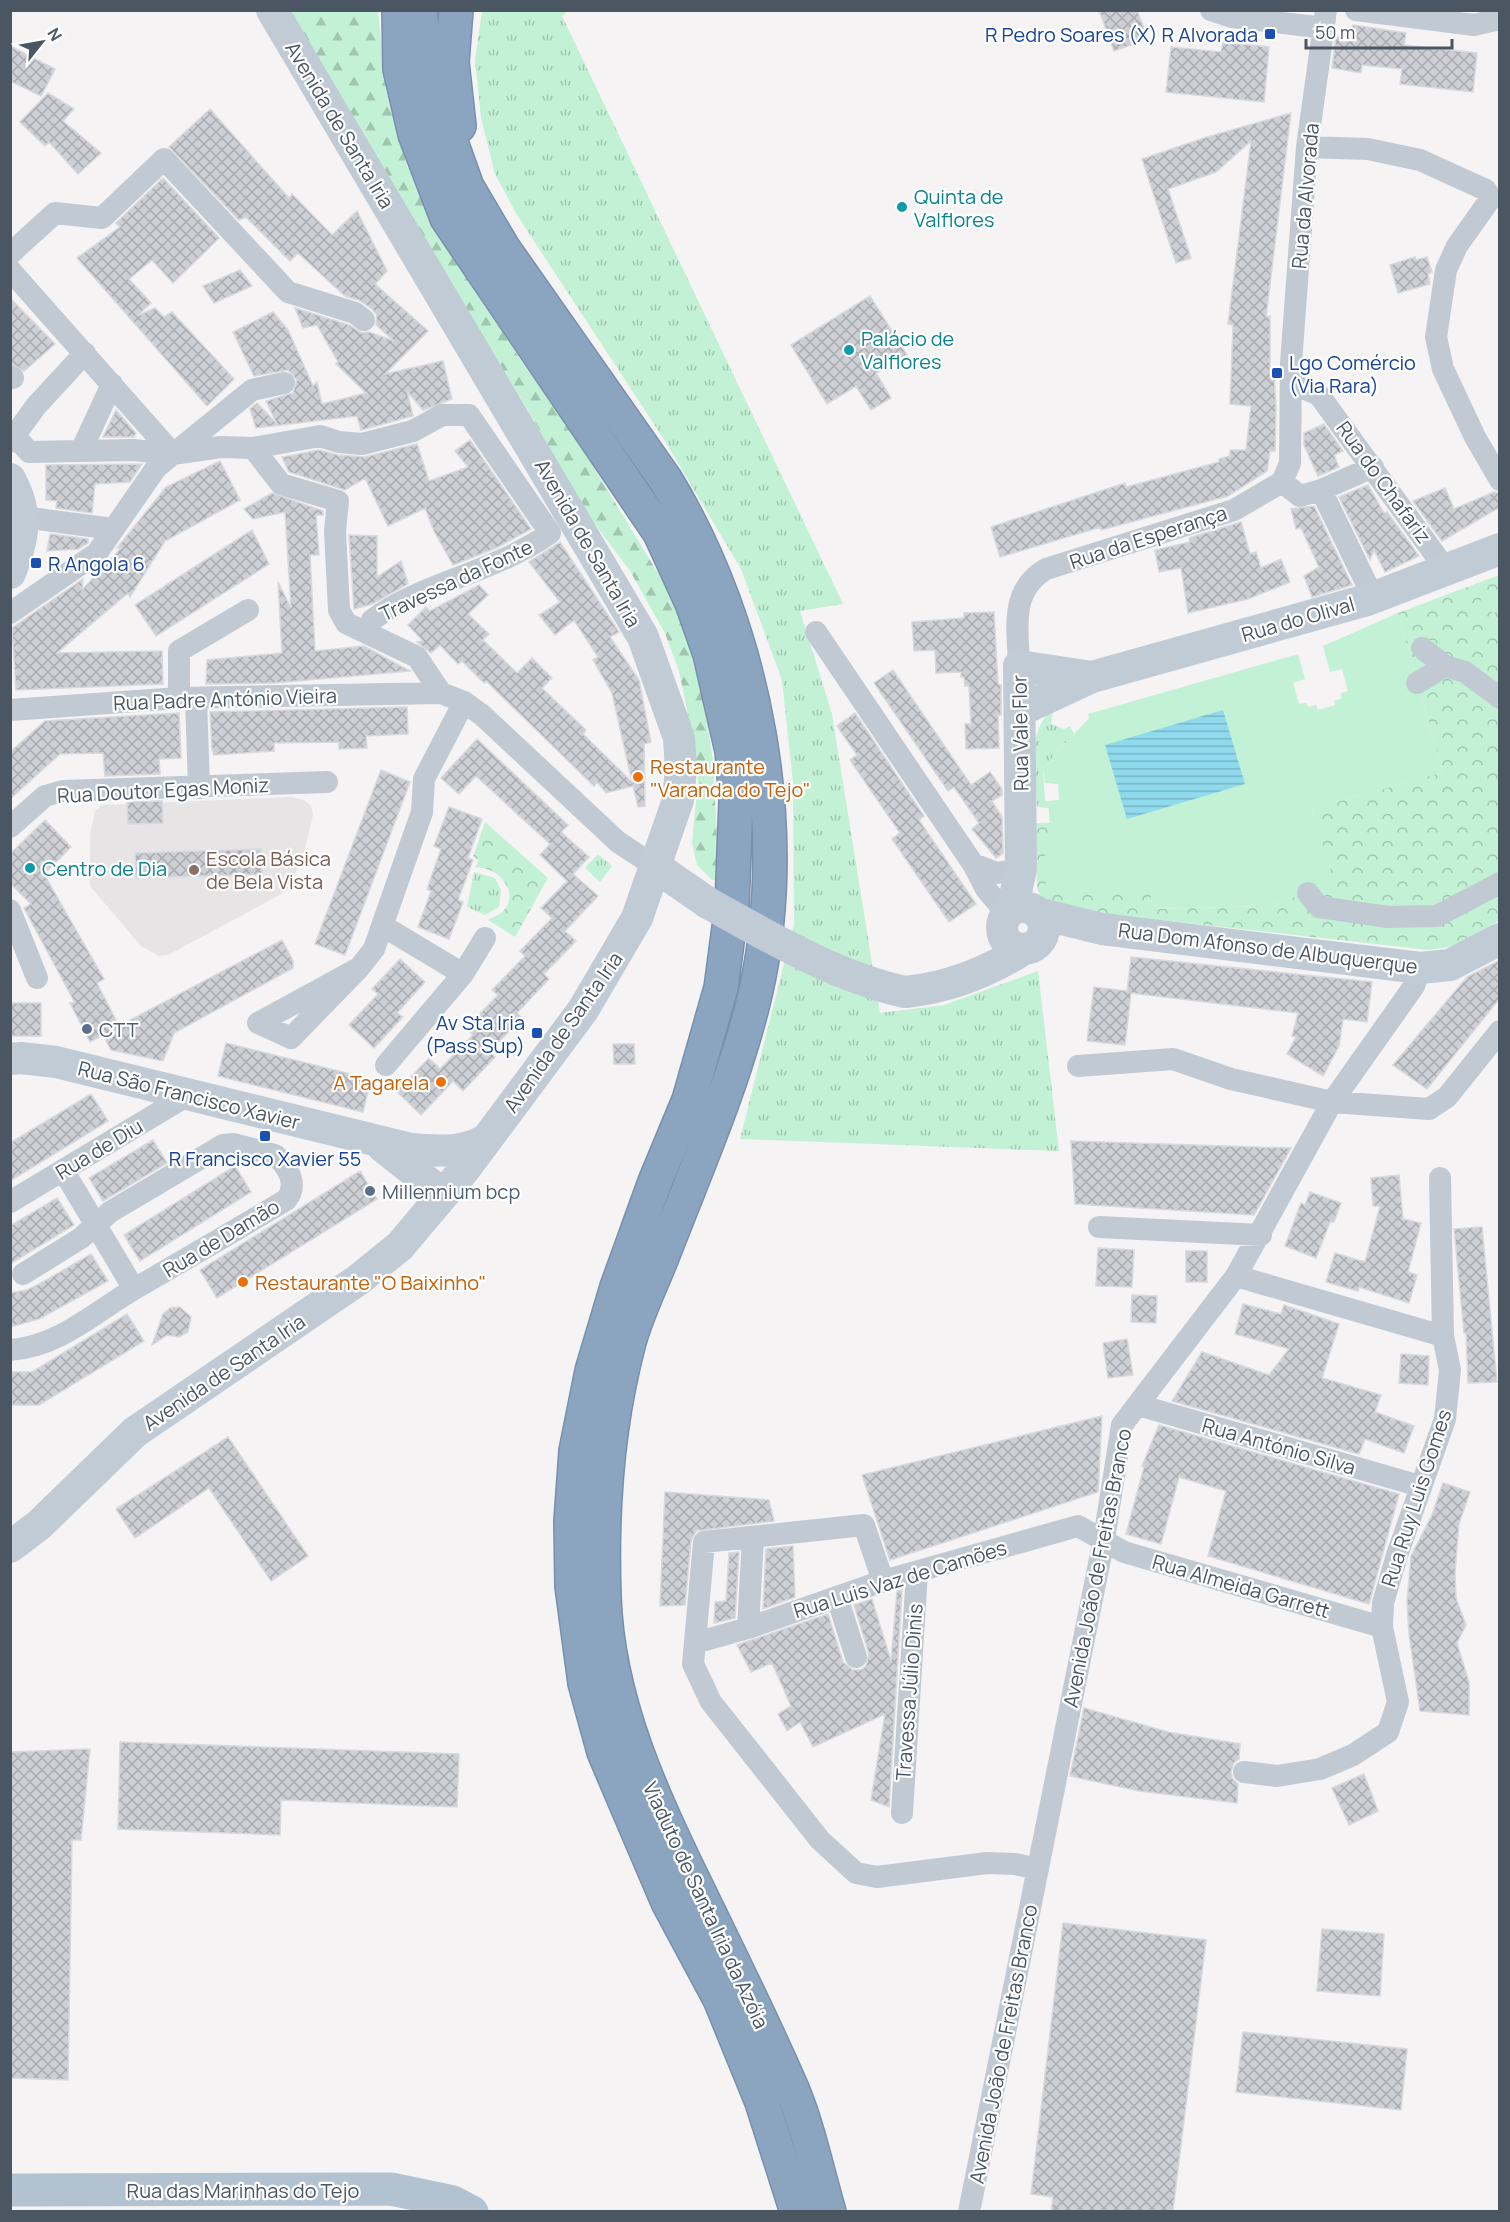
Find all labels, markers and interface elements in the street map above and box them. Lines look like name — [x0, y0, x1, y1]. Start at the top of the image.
north arrow — [12, 12, 72, 72]
scale bar — [1306, 12, 1452, 50]
text: 50 m — [1315, 20, 1355, 44]
place label: R Pedro Soares (X) R Alvorada — [985, 21, 1258, 48]
text: N — [42, 24, 67, 45]
marker: R Pedro Soares (X) R Alvorada — [1263, 27, 1277, 41]
street label: Avenida de Santa Iria — [279, 37, 401, 213]
street label: Rua da Alvorada — [1285, 122, 1325, 270]
place label: Quinta de Valflores — [914, 183, 1004, 233]
marker: Quinta de Valflores — [895, 200, 909, 214]
place label: Palácio de Valflores — [861, 325, 954, 375]
marker: Palácio de Valflores — [842, 343, 856, 357]
place label: Lgo Comércio (Via Rara) — [1289, 349, 1416, 399]
marker: Lgo Comércio (Via Rara) — [1270, 366, 1284, 380]
street label: Rua do Chafariz — [1330, 415, 1438, 549]
street label: Avenida de Santa Iria — [529, 454, 647, 632]
street label: Rua da Esperança — [1066, 499, 1230, 575]
street label: Travessa da Fonte — [375, 533, 537, 627]
place label: R Angola 6 — [48, 550, 145, 577]
marker: R Angola 6 — [29, 556, 43, 570]
street label: Rua do Olival — [1238, 590, 1358, 648]
street label: Rua Vale Flor — [1005, 675, 1035, 791]
street label: Rua Padre António Vieira — [113, 682, 337, 716]
place label: Restaurante "Varanda do Tejo" — [650, 753, 811, 803]
marker: Restaurante "Varanda do Tejo" — [631, 770, 645, 784]
street label: Rua Doutor Egas Moniz — [56, 771, 270, 809]
place label: Escola Básica de Bela Vista — [206, 845, 331, 895]
place label: Centro de Dia — [42, 855, 167, 882]
marker: Centro de Dia — [23, 861, 37, 875]
marker: Escola Básica de Bela Vista — [187, 863, 201, 877]
street label: Rua Dom Afonso de Albuquerque — [1117, 916, 1419, 980]
street label: Avenida de Santa Iria — [497, 946, 629, 1118]
place label: Av Sta Iria (Pass Sup) — [425, 1009, 525, 1059]
place label: CTT — [99, 1016, 138, 1043]
marker: CTT — [80, 1022, 94, 1036]
marker: Av Sta Iria (Pass Sup) — [530, 1026, 544, 1040]
street label: Rua São Francisco Xavier — [75, 1054, 303, 1136]
place label: A Tagarela — [333, 1069, 429, 1096]
marker: A Tagarela — [434, 1075, 448, 1089]
street label: Rua de Diu — [50, 1112, 148, 1186]
marker: R Francisco Xavier 55 — [258, 1129, 272, 1143]
place label: R Francisco Xavier 55 — [169, 1145, 361, 1172]
place label: Millennium bcp — [382, 1178, 520, 1205]
marker: Millennium bcp — [363, 1184, 377, 1198]
street label: Rua de Damão — [158, 1192, 284, 1283]
place label: Restaurante "O Baixinho" — [255, 1269, 486, 1296]
marker: Restaurante "O Baixinho" — [236, 1275, 250, 1289]
street label: Avenida de Santa Iria — [138, 1308, 310, 1436]
street label: Rua Ruy Luis Gomes — [1375, 1406, 1457, 1590]
street label: Rua António Silva — [1199, 1411, 1359, 1481]
street label: Avenida João de Freitas Branco — [1057, 1426, 1137, 1710]
street label: Rua Luis Vaz de Camões — [790, 1534, 1010, 1624]
street label: Rua Almeida Garrett — [1149, 1548, 1333, 1624]
street label: Travessa Júlio Dinis — [889, 1603, 929, 1781]
street label: Viaduto de Santa Iria da Azóia — [637, 1777, 775, 2033]
street label: Avenida João de Freitas Branco — [963, 1902, 1043, 2186]
street label: Rua das Marinhas do Tejo — [127, 2177, 360, 2204]

